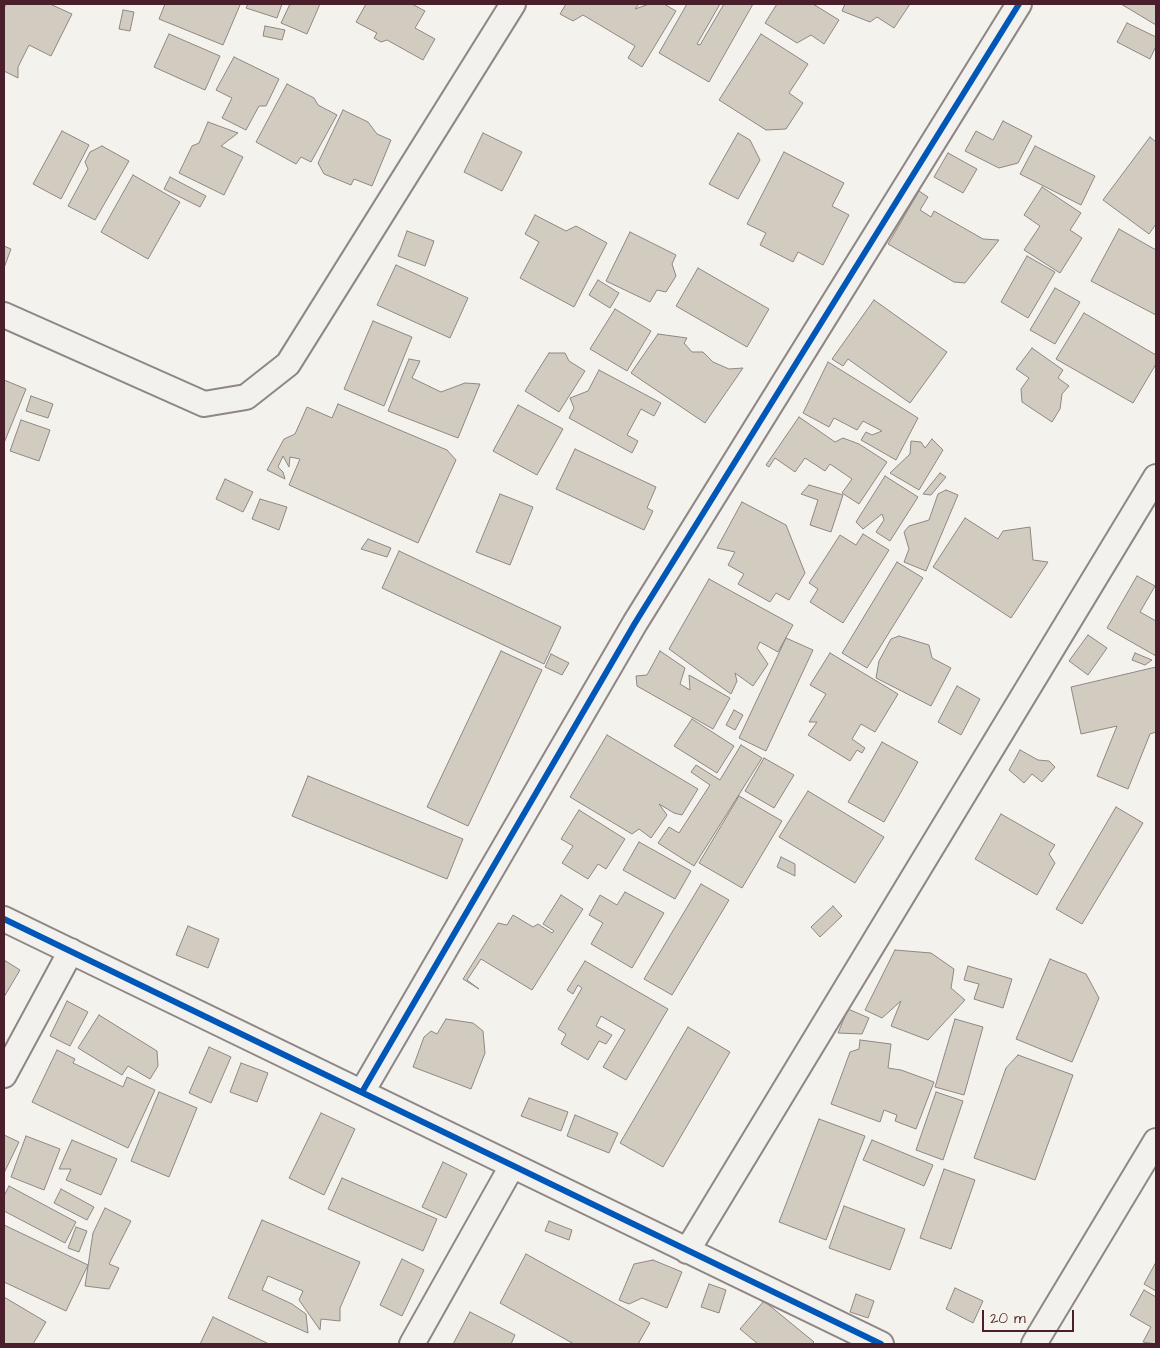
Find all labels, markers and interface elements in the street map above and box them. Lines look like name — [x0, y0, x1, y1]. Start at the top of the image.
scale bar — [985, 1300, 1078, 1332]
text: 20 m — [990, 1308, 1026, 1329]

